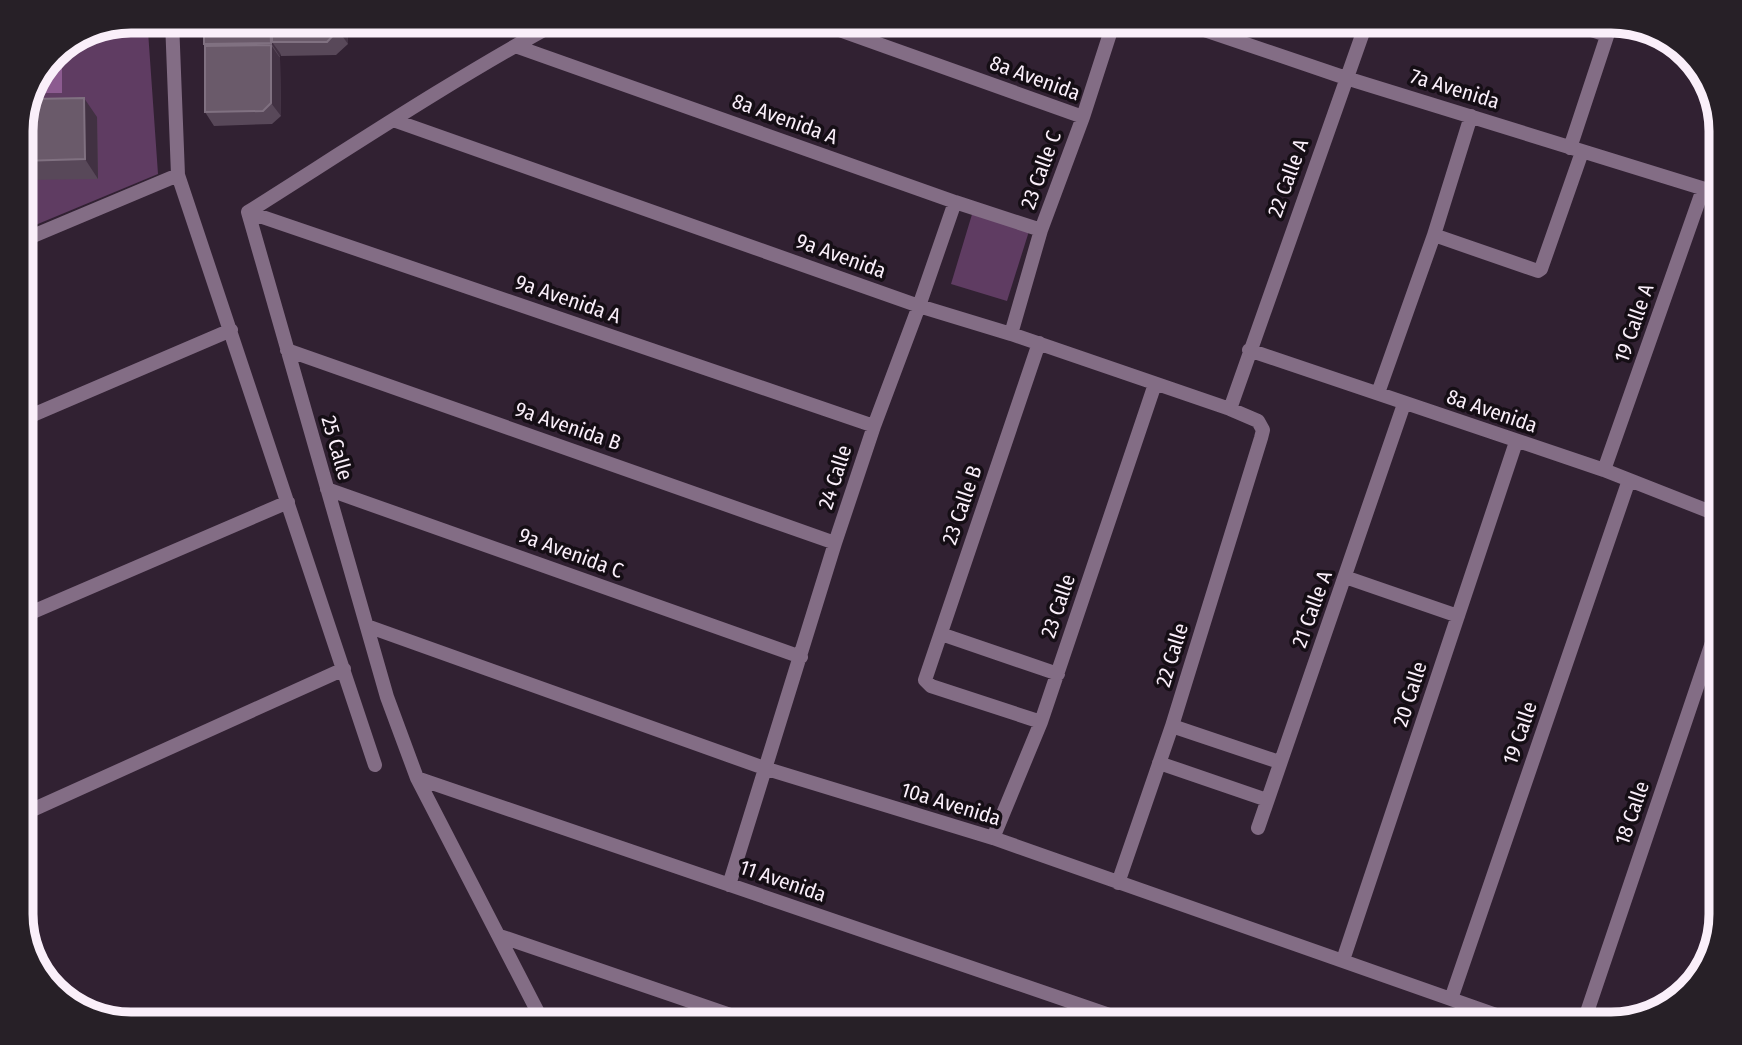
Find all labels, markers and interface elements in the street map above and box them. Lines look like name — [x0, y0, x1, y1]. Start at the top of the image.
street label: 8a Avenida — [986, 50, 1084, 106]
street label: 7a Avenida — [1407, 63, 1503, 115]
street label: 8a Avenida A — [729, 88, 841, 150]
street label: 23 Calle C — [1015, 127, 1067, 213]
street label: 22 Calle A — [1262, 135, 1314, 221]
street label: 9a Avenida — [792, 228, 890, 284]
street label: 9a Avenida A — [512, 269, 624, 329]
street label: 19 Calle A — [1608, 280, 1660, 366]
street label: 8a Avenida — [1443, 383, 1541, 439]
street label: 9a Avenida B — [512, 396, 624, 456]
street label: 25 Calle — [315, 413, 359, 483]
street label: 24 Calle — [812, 442, 858, 512]
street label: 23 Calle B — [936, 462, 988, 548]
street label: 9a Avenida C — [515, 522, 627, 584]
street label: 21 Calle A — [1286, 567, 1338, 651]
street label: 23 Calle — [1035, 571, 1081, 641]
street label: 22 Calle — [1150, 620, 1194, 690]
street label: 20 Calle — [1387, 658, 1433, 730]
street label: 19 Calle — [1497, 698, 1543, 768]
street label: 10a Avenida — [898, 777, 1004, 831]
street label: 18 Calle — [1609, 778, 1655, 848]
street label: 11 Avenida — [736, 854, 830, 908]

